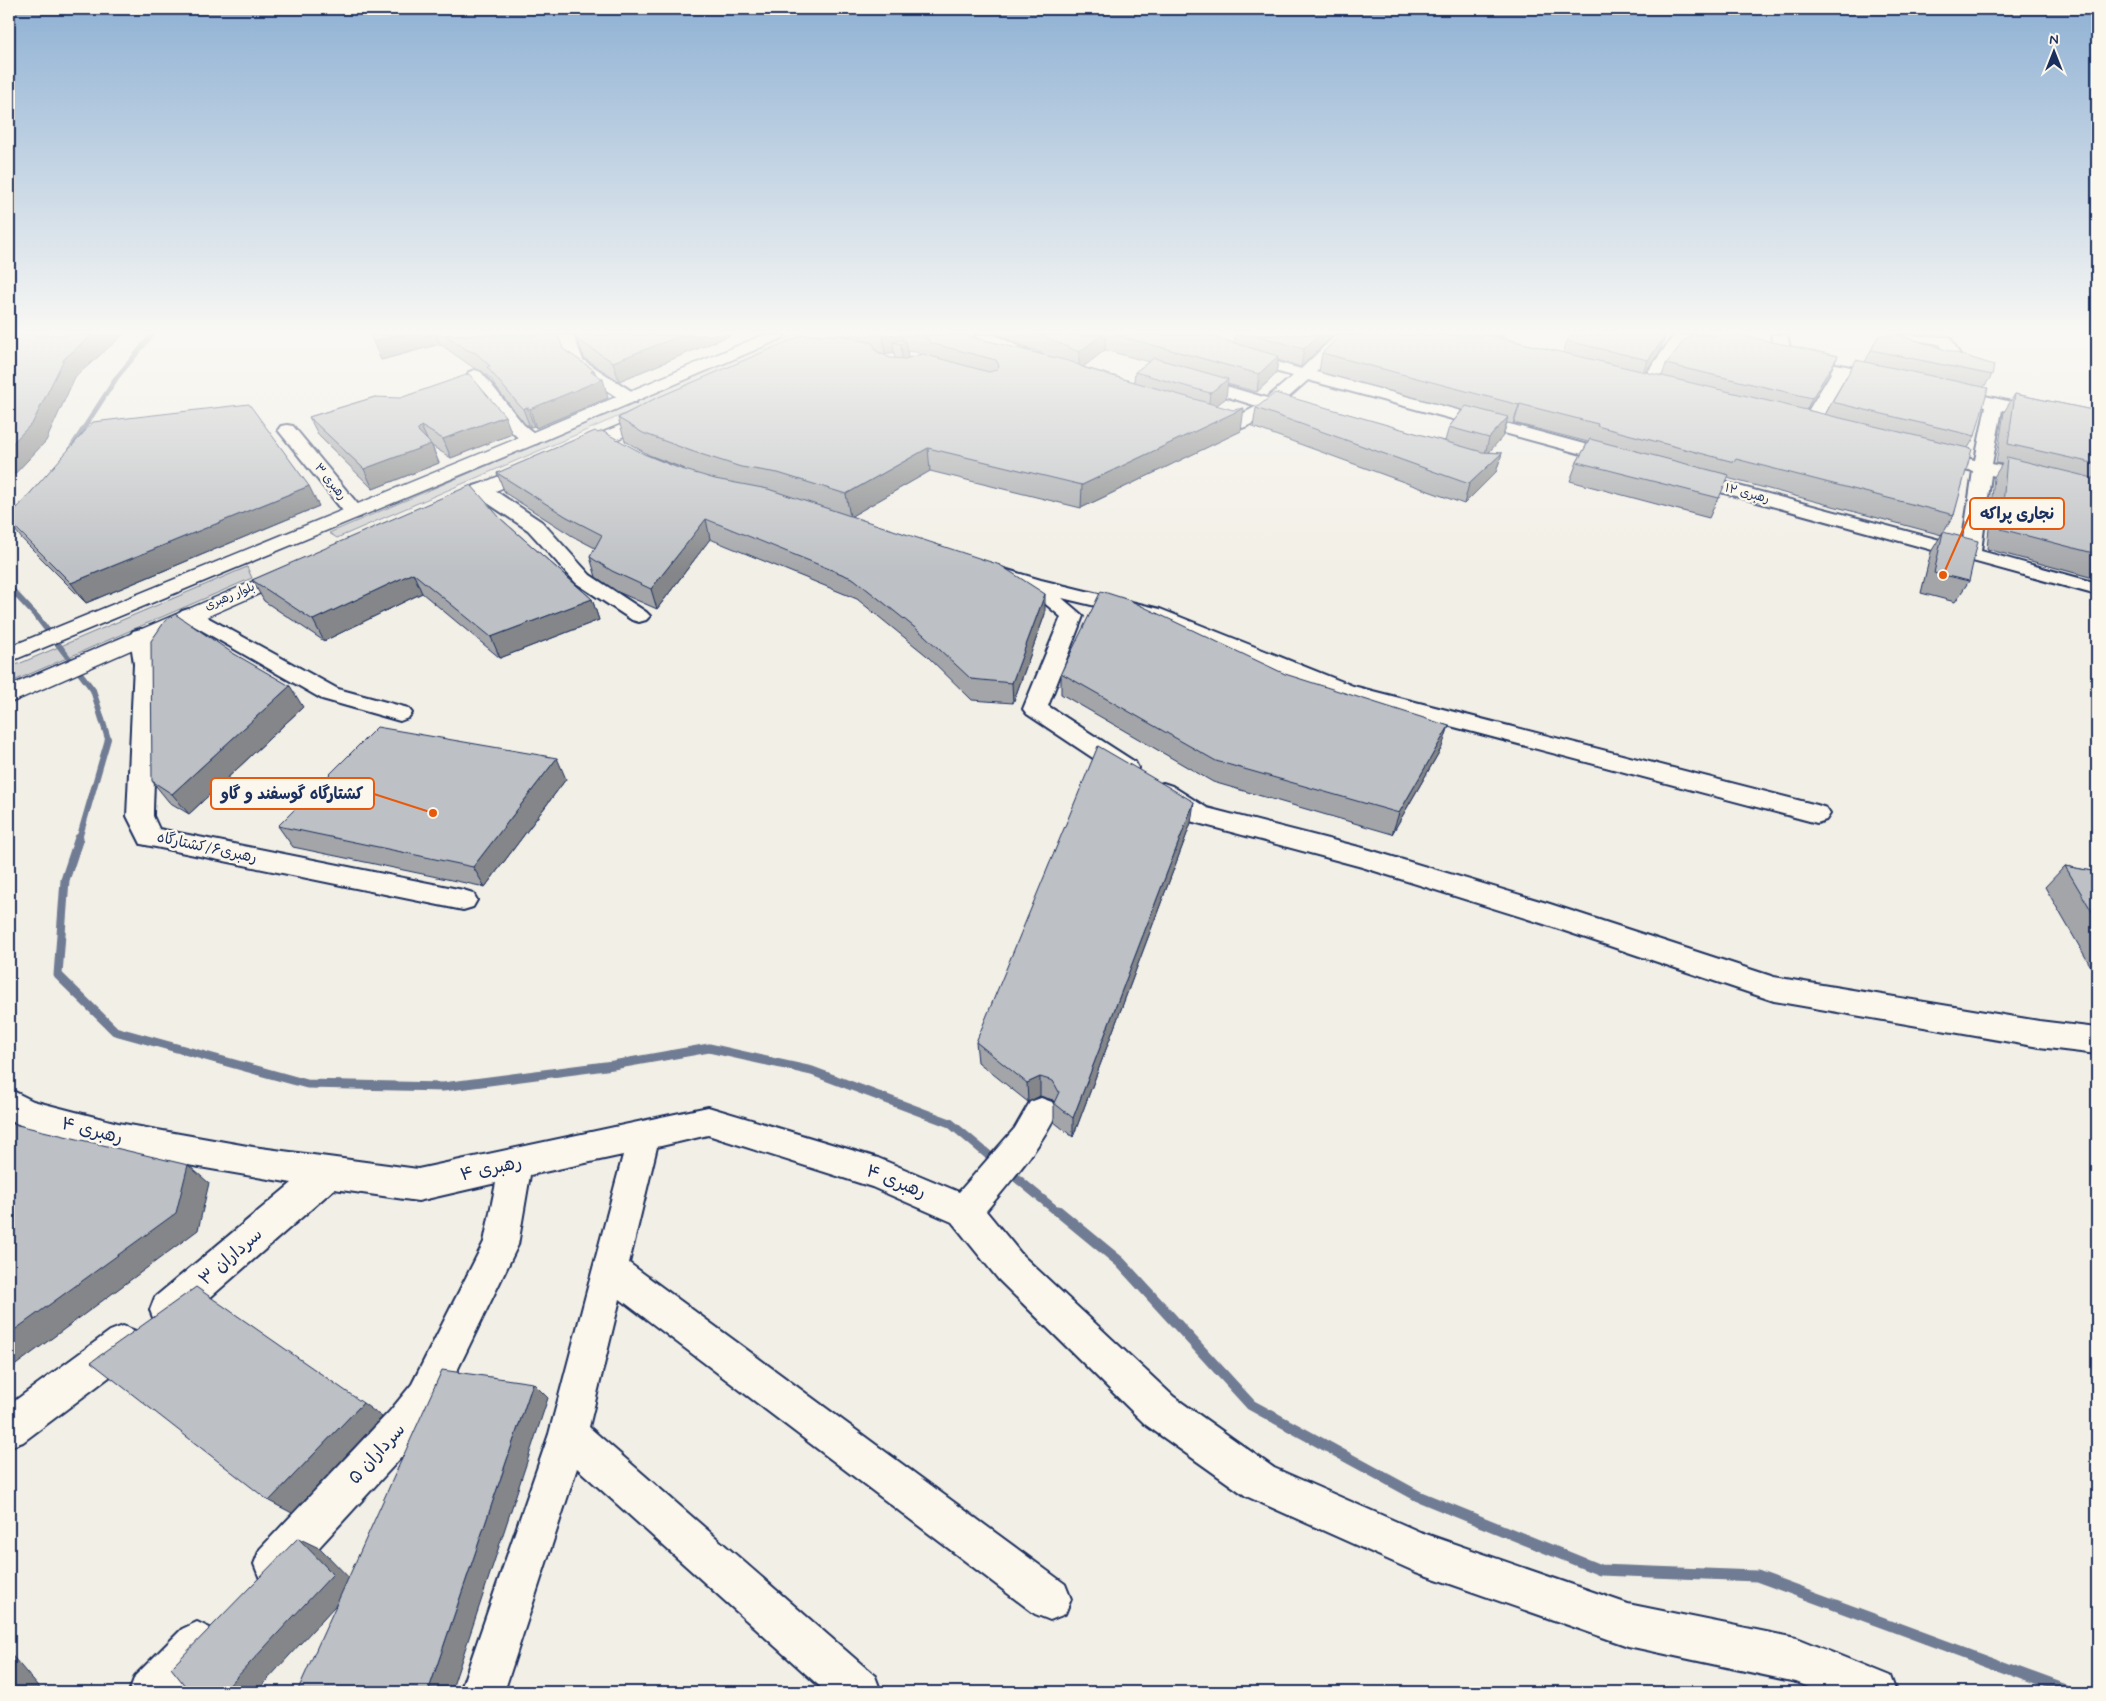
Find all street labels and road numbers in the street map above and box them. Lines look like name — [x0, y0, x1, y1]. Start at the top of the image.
street label: رهبری ۳ — [310, 460, 350, 504]
street label: رهبری ۱۲ — [1723, 480, 1771, 508]
street label: بلوار رهبری — [202, 579, 258, 615]
street label: رهبری۶/کشتارگاه — [155, 828, 259, 868]
street label: رهبری ۴ — [59, 1112, 125, 1150]
street label: رهبری ۴ — [458, 1151, 524, 1187]
street label: رهبری ۴ — [862, 1159, 930, 1205]
street label: سرداران ۳ — [194, 1223, 268, 1291]
street label: سرداران ۵ — [343, 1418, 411, 1490]

